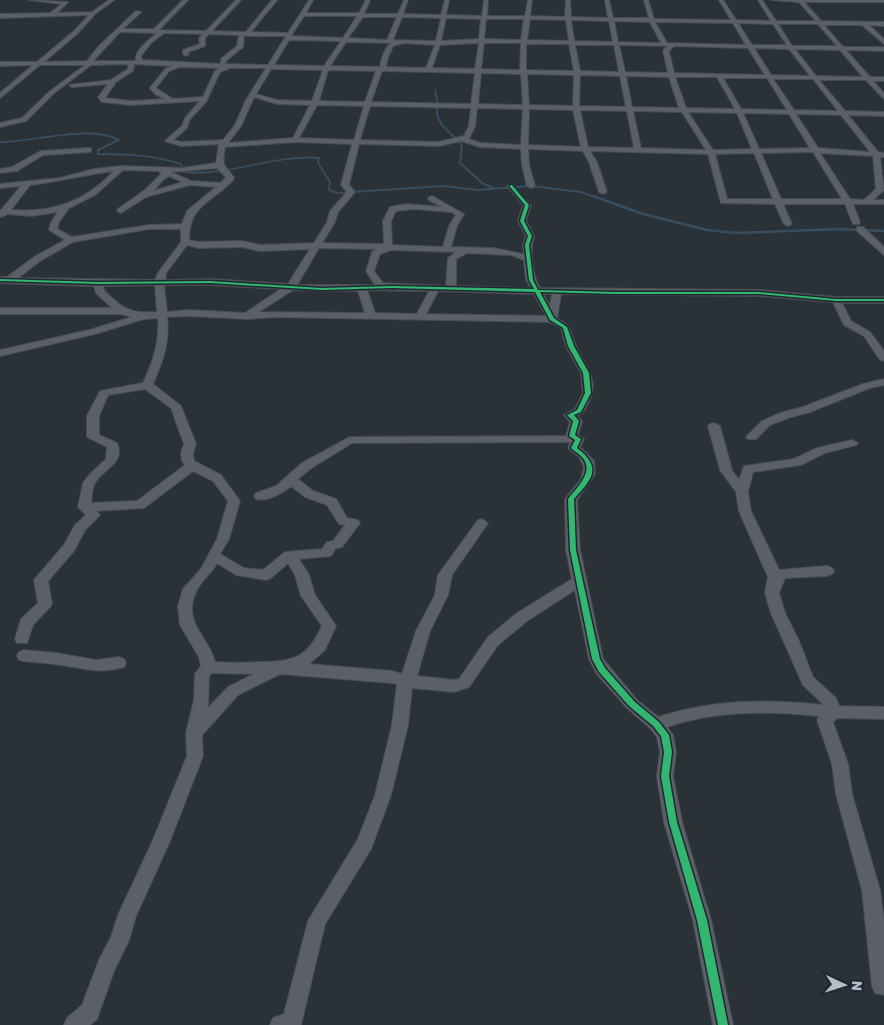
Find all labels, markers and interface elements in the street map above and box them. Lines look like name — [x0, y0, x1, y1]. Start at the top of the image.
north arrow — [819, 960, 869, 1010]
text: N — [848, 980, 865, 991]

